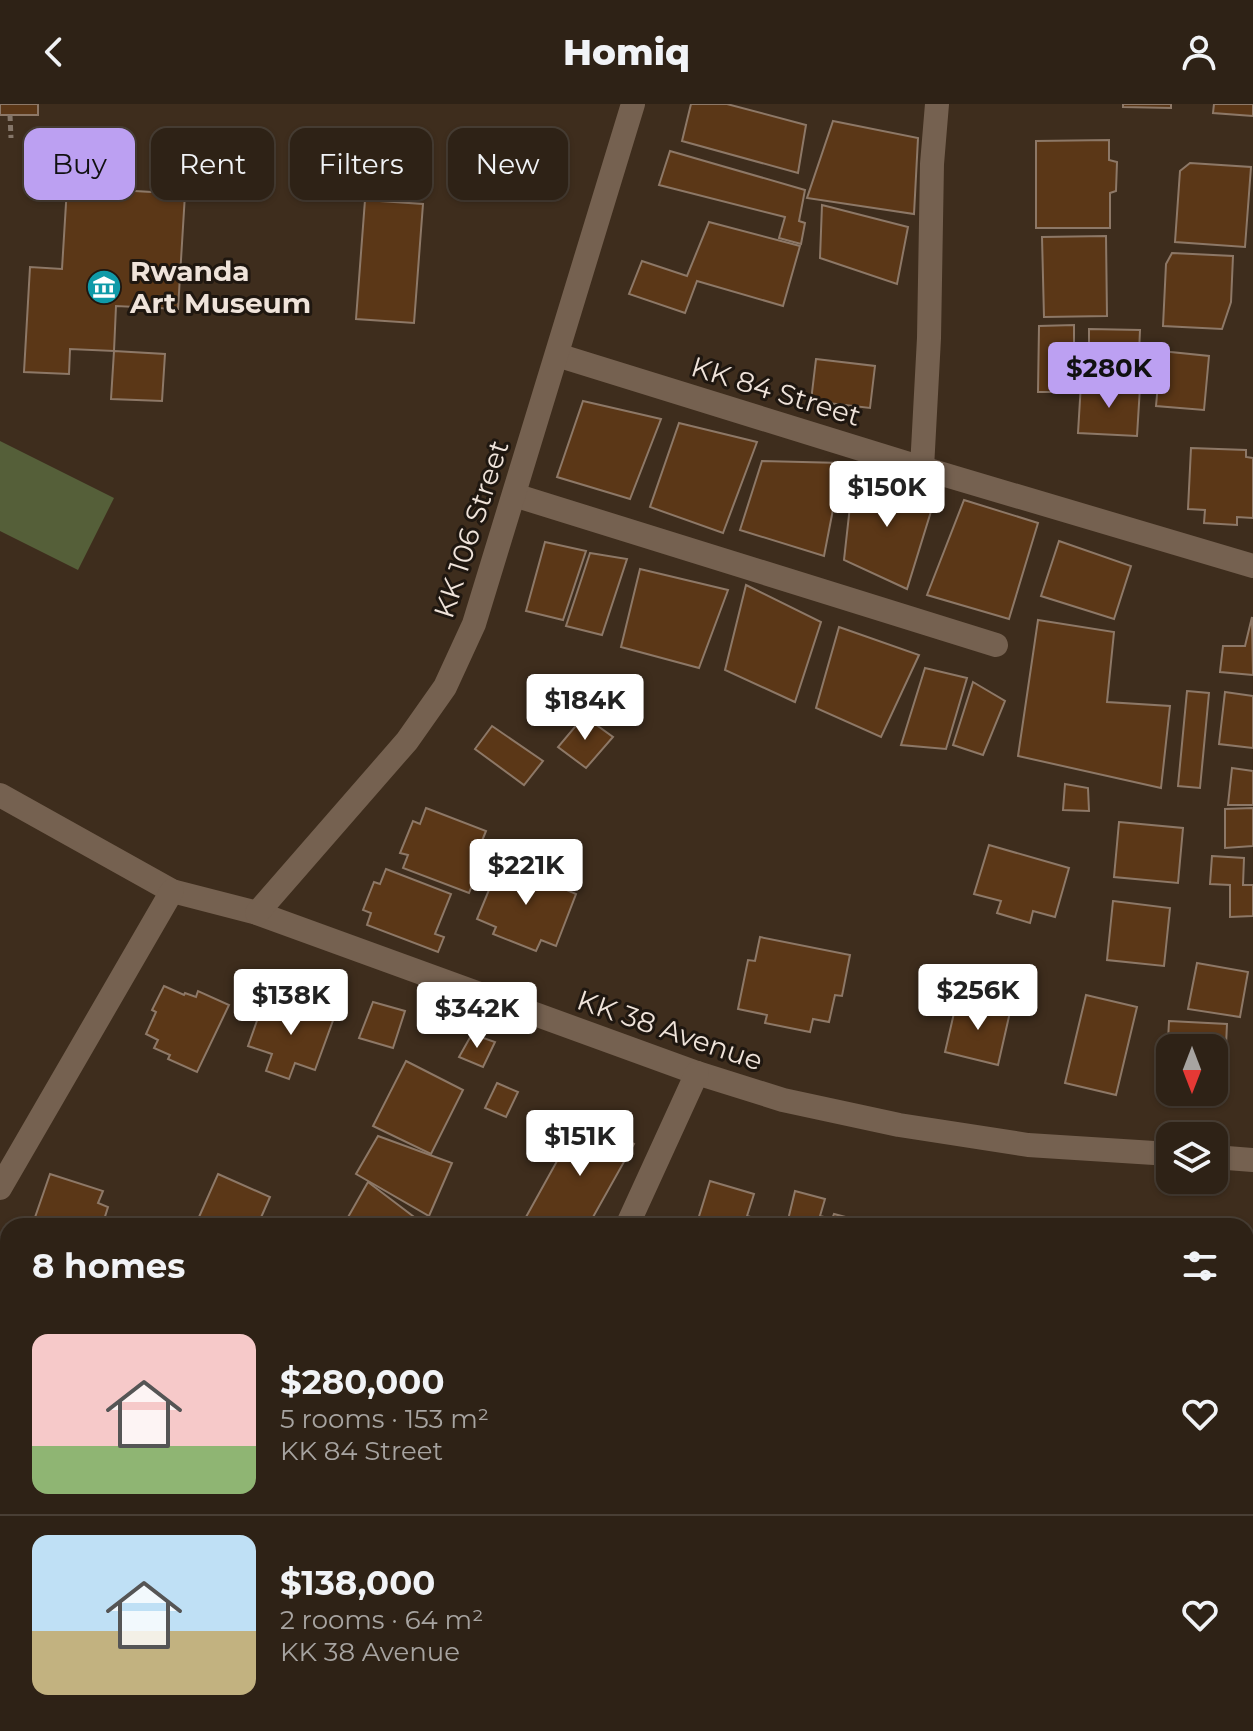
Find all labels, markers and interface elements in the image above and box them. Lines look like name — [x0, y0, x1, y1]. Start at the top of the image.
icon: back — [32, 30, 76, 74]
text: Homiq — [563, 30, 690, 74]
icon: person — [1177, 30, 1221, 74]
chip: Buy — [24, 128, 135, 200]
chip: Rent — [151, 128, 274, 200]
chip: Filters — [290, 128, 432, 200]
chip: New — [448, 128, 568, 200]
place label: Rwanda Art Museum — [129, 254, 311, 320]
museum icon: Rwanda Art Museum — [85, 268, 123, 306]
pin: $280K — [1053, 342, 1165, 410]
street label: KK 84 Street — [687, 349, 865, 433]
text: $280K — [1066, 352, 1152, 384]
street label: KK 106 Street — [426, 436, 516, 622]
pin: $150K — [831, 461, 943, 529]
text: $150K — [848, 471, 926, 503]
pin: $184K — [529, 674, 641, 742]
text: $184K — [545, 684, 625, 716]
pin: $221K — [470, 839, 582, 907]
text: $221K — [488, 849, 564, 881]
pin: $256K — [922, 964, 1034, 1032]
pin: $138K — [235, 969, 347, 1037]
text: $256K — [936, 974, 1020, 1006]
text: $138K — [252, 979, 330, 1011]
pin: $342K — [421, 982, 533, 1050]
street label: KK 38 Avenue — [573, 982, 767, 1078]
text: $342K — [435, 992, 519, 1024]
north arrow — [1156, 1034, 1228, 1106]
map controls — [1156, 1034, 1228, 1194]
pin: $151K — [524, 1110, 636, 1178]
text: $151K — [544, 1120, 616, 1152]
button: layers — [1156, 1122, 1228, 1194]
icon: filters — [1178, 1244, 1222, 1288]
text: 8 homes — [32, 1245, 185, 1287]
text: $280,000 — [280, 1361, 445, 1403]
icon: home — [96, 1366, 192, 1462]
icon: heart — [1178, 1392, 1222, 1436]
text: 5 rooms · 153 m² — [280, 1403, 489, 1435]
text: KK 84 Street — [280, 1435, 443, 1467]
text: $138,000 — [280, 1562, 435, 1604]
icon: home — [96, 1567, 192, 1663]
icon: heart — [1178, 1593, 1222, 1637]
text: 2 rooms · 64 m² — [280, 1604, 483, 1636]
text: KK 38 Avenue — [280, 1636, 460, 1668]

